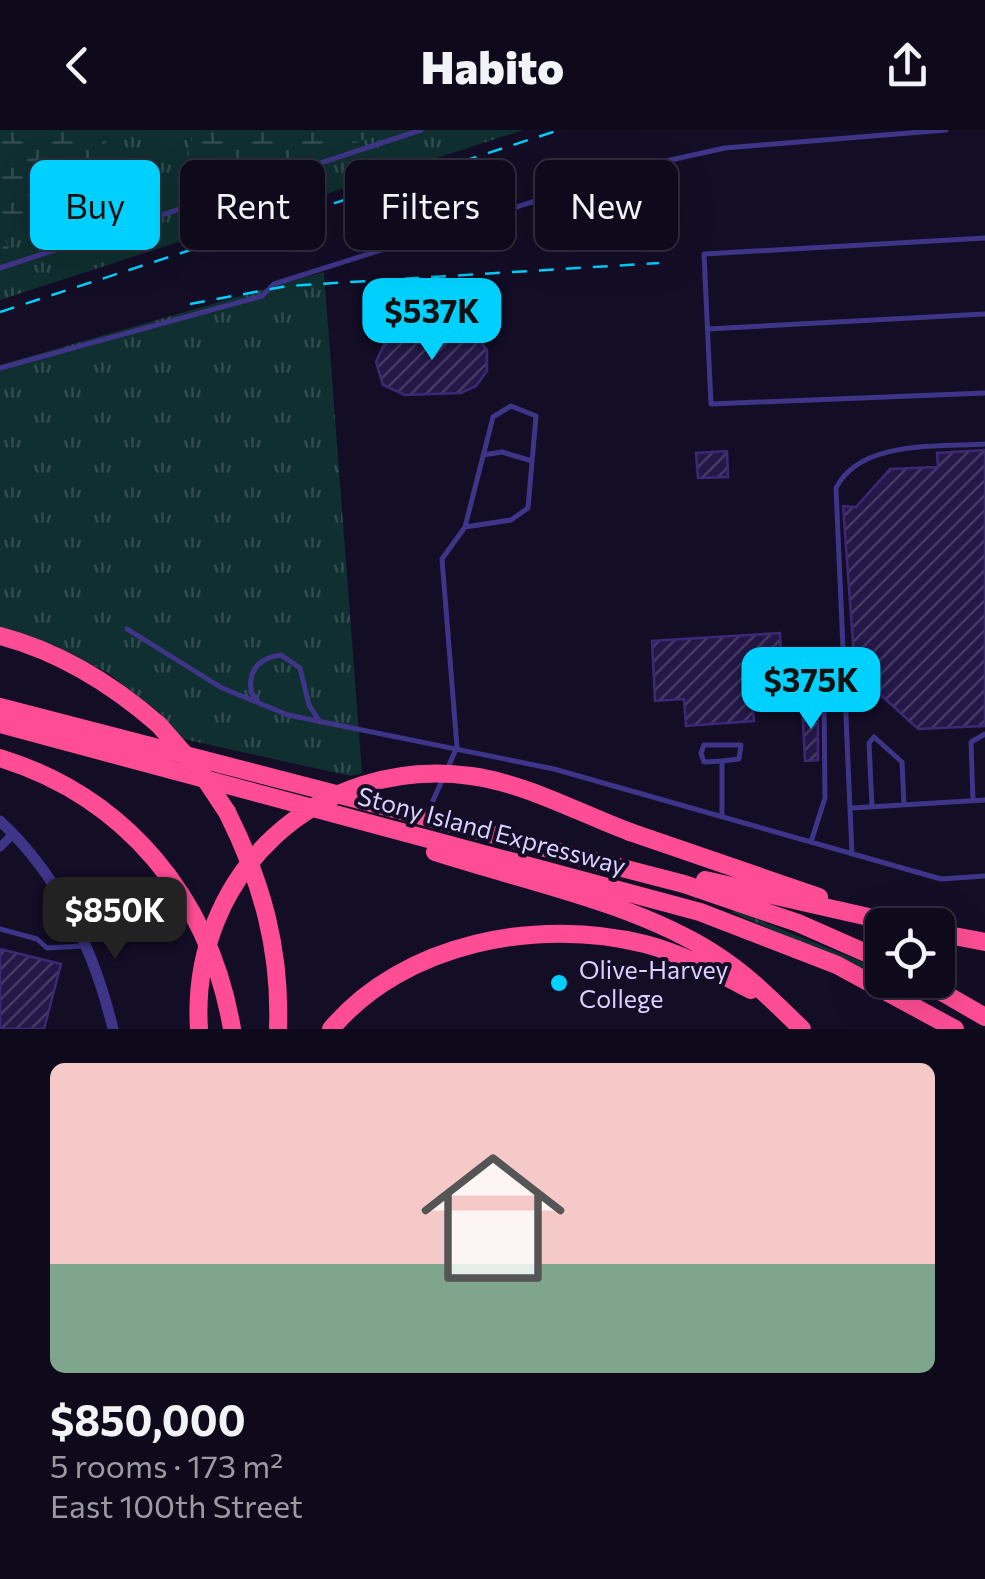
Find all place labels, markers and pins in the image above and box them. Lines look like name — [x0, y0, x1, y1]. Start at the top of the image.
pin: $537K — [362, 278, 502, 363]
pin: $375K — [741, 647, 881, 732]
pin: $850K — [45, 877, 185, 962]
place label: Olive-Harvey College — [579, 954, 728, 1013]
marker: Olive-Harvey College — [548, 972, 570, 994]

